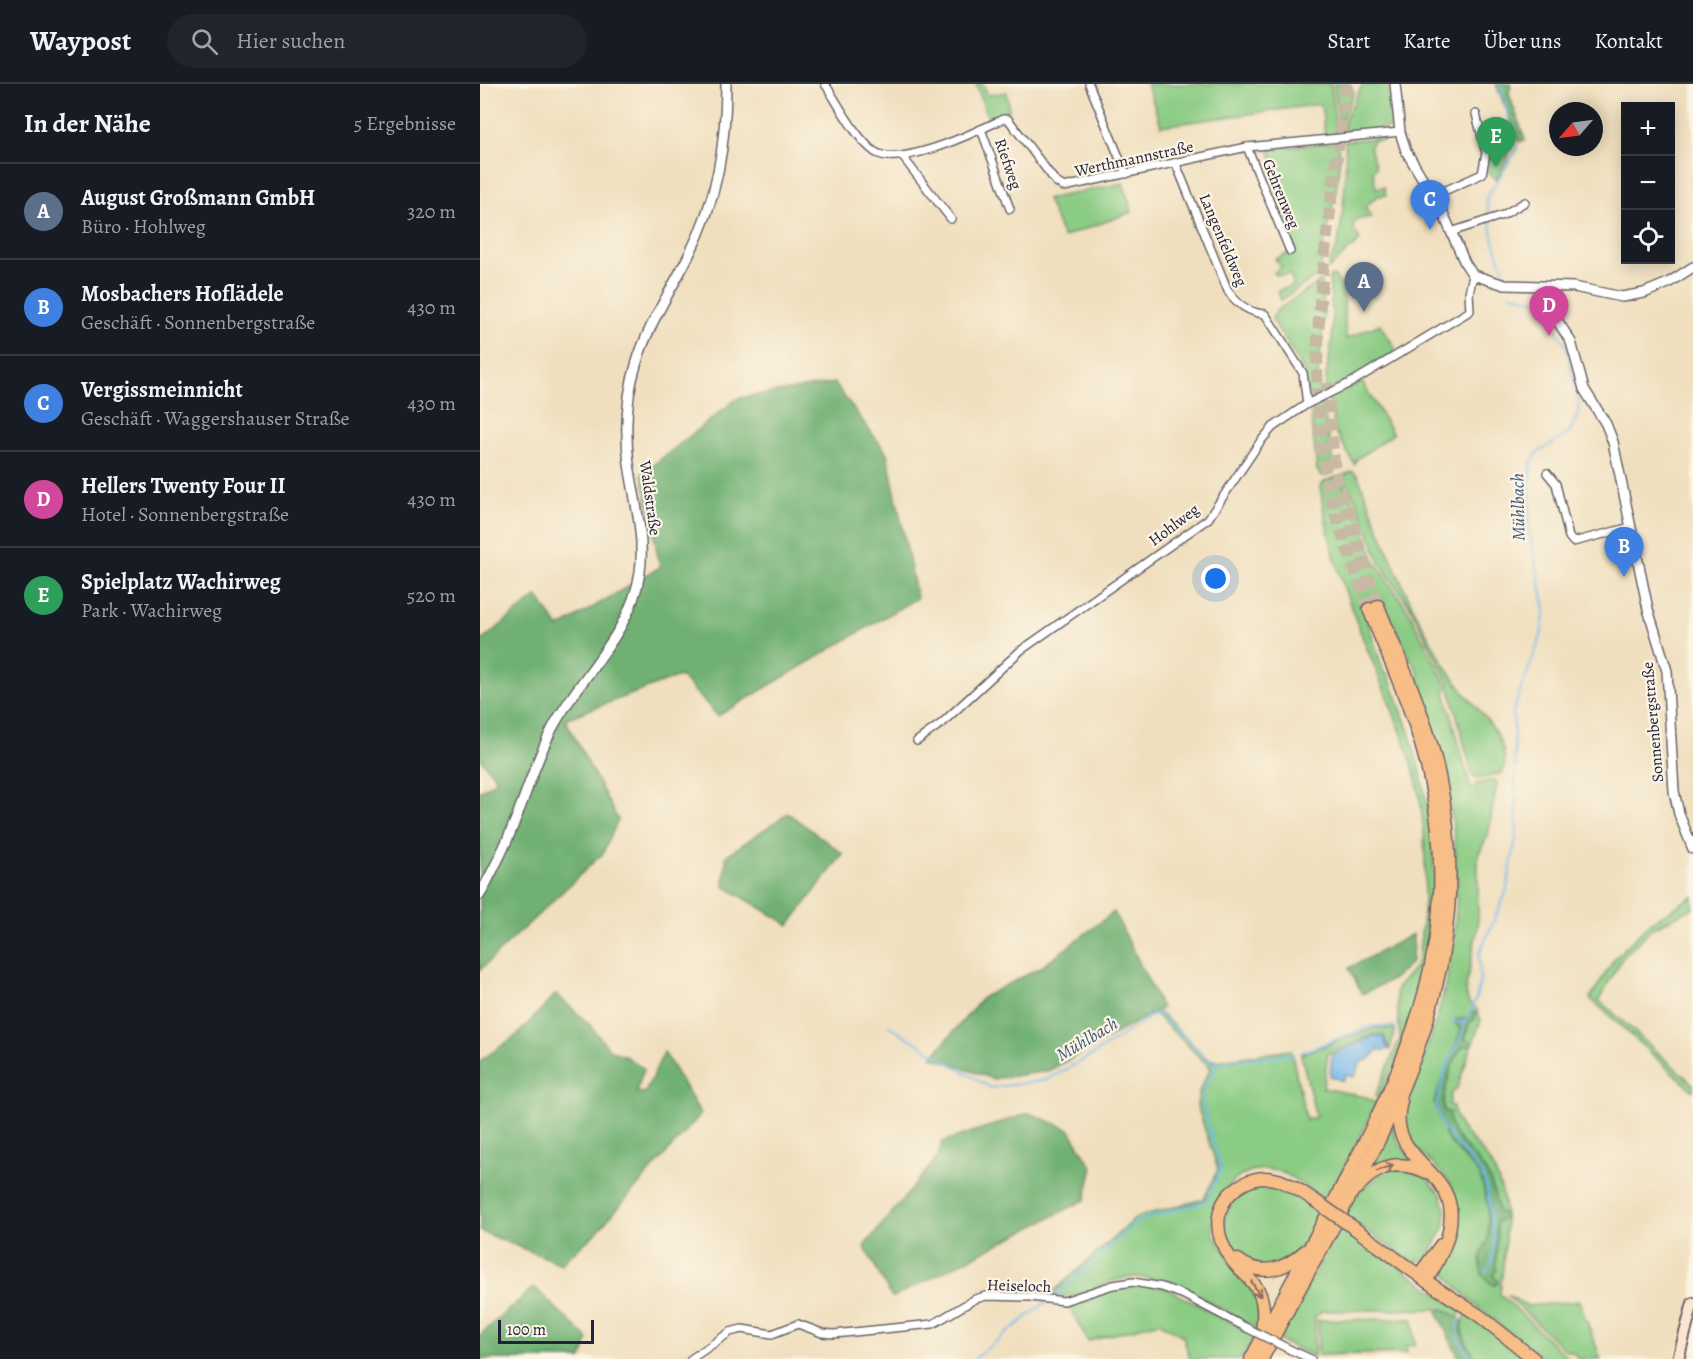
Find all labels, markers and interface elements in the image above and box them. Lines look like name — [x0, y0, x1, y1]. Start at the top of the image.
search box — [167, 14, 587, 68]
text: Waypost — [30, 22, 131, 60]
icon: search — [188, 25, 221, 58]
text: Hier suchen — [236, 26, 345, 56]
text: Start — [1328, 27, 1370, 55]
text: Karte — [1403, 27, 1451, 55]
text: Über uns — [1484, 27, 1561, 55]
text: Kontakt — [1594, 27, 1663, 55]
north arrow — [1549, 102, 1603, 156]
map controls — [1621, 102, 1675, 264]
button: + — [1621, 102, 1675, 156]
text: In der Nähe — [24, 106, 151, 141]
text: 5 Ergebnisse — [354, 110, 456, 137]
pin: E — [1476, 118, 1516, 167]
street label: Riefweg — [989, 136, 1027, 192]
street label: Werthmannstraße — [1072, 136, 1195, 183]
street label: Gehrenweg — [1257, 156, 1305, 232]
button: − — [1621, 156, 1675, 210]
pin: C — [1410, 180, 1450, 230]
text: August Großmann GmbH — [81, 183, 315, 213]
street label: Langenfeldweg — [1194, 190, 1252, 290]
text: A — [37, 198, 50, 225]
text: 320 m — [407, 198, 456, 225]
button: locate — [1621, 210, 1675, 264]
text: Büro · Hohlweg — [81, 213, 206, 240]
pin: A — [1344, 262, 1384, 312]
text: Mosbachers Hoflädele — [81, 279, 284, 309]
pin: D — [1530, 286, 1568, 336]
text: B — [37, 294, 50, 321]
text: 430 m — [407, 294, 456, 321]
text: Geschäft · Sonnenbergstraße — [81, 309, 315, 336]
text: Vergissmeinnicht — [81, 375, 243, 405]
text: C — [37, 390, 50, 417]
text: 430 m — [407, 390, 456, 417]
text: Geschäft · Waggershauser Straße — [81, 405, 350, 432]
street label: Waldstraße — [634, 458, 666, 537]
text: Hellers Twenty Four II — [81, 471, 285, 501]
water label: Mühlbach — [1505, 473, 1531, 541]
text: D — [37, 486, 50, 513]
text: 430 m — [407, 486, 456, 513]
street label: Hohlweg — [1144, 499, 1204, 551]
text: Hotel · Sonnenbergstraße — [81, 501, 289, 528]
pin: B — [1604, 528, 1644, 577]
your location — [1201, 564, 1230, 593]
text: Spielplatz Wachirweg — [81, 567, 281, 597]
text: E — [38, 582, 49, 609]
text: 520 m — [407, 582, 456, 609]
text: Park · Wachirweg — [81, 597, 222, 624]
street label: Sonnenbergstraße — [1637, 661, 1669, 783]
water label: Mühlbach — [1052, 1011, 1122, 1067]
one-way arrow — [1375, 1162, 1394, 1173]
street label: Heiseloch — [987, 1274, 1052, 1298]
one-way arrow — [1249, 1280, 1262, 1297]
scale bar — [498, 1317, 594, 1344]
text: 100 m — [507, 1319, 546, 1341]

